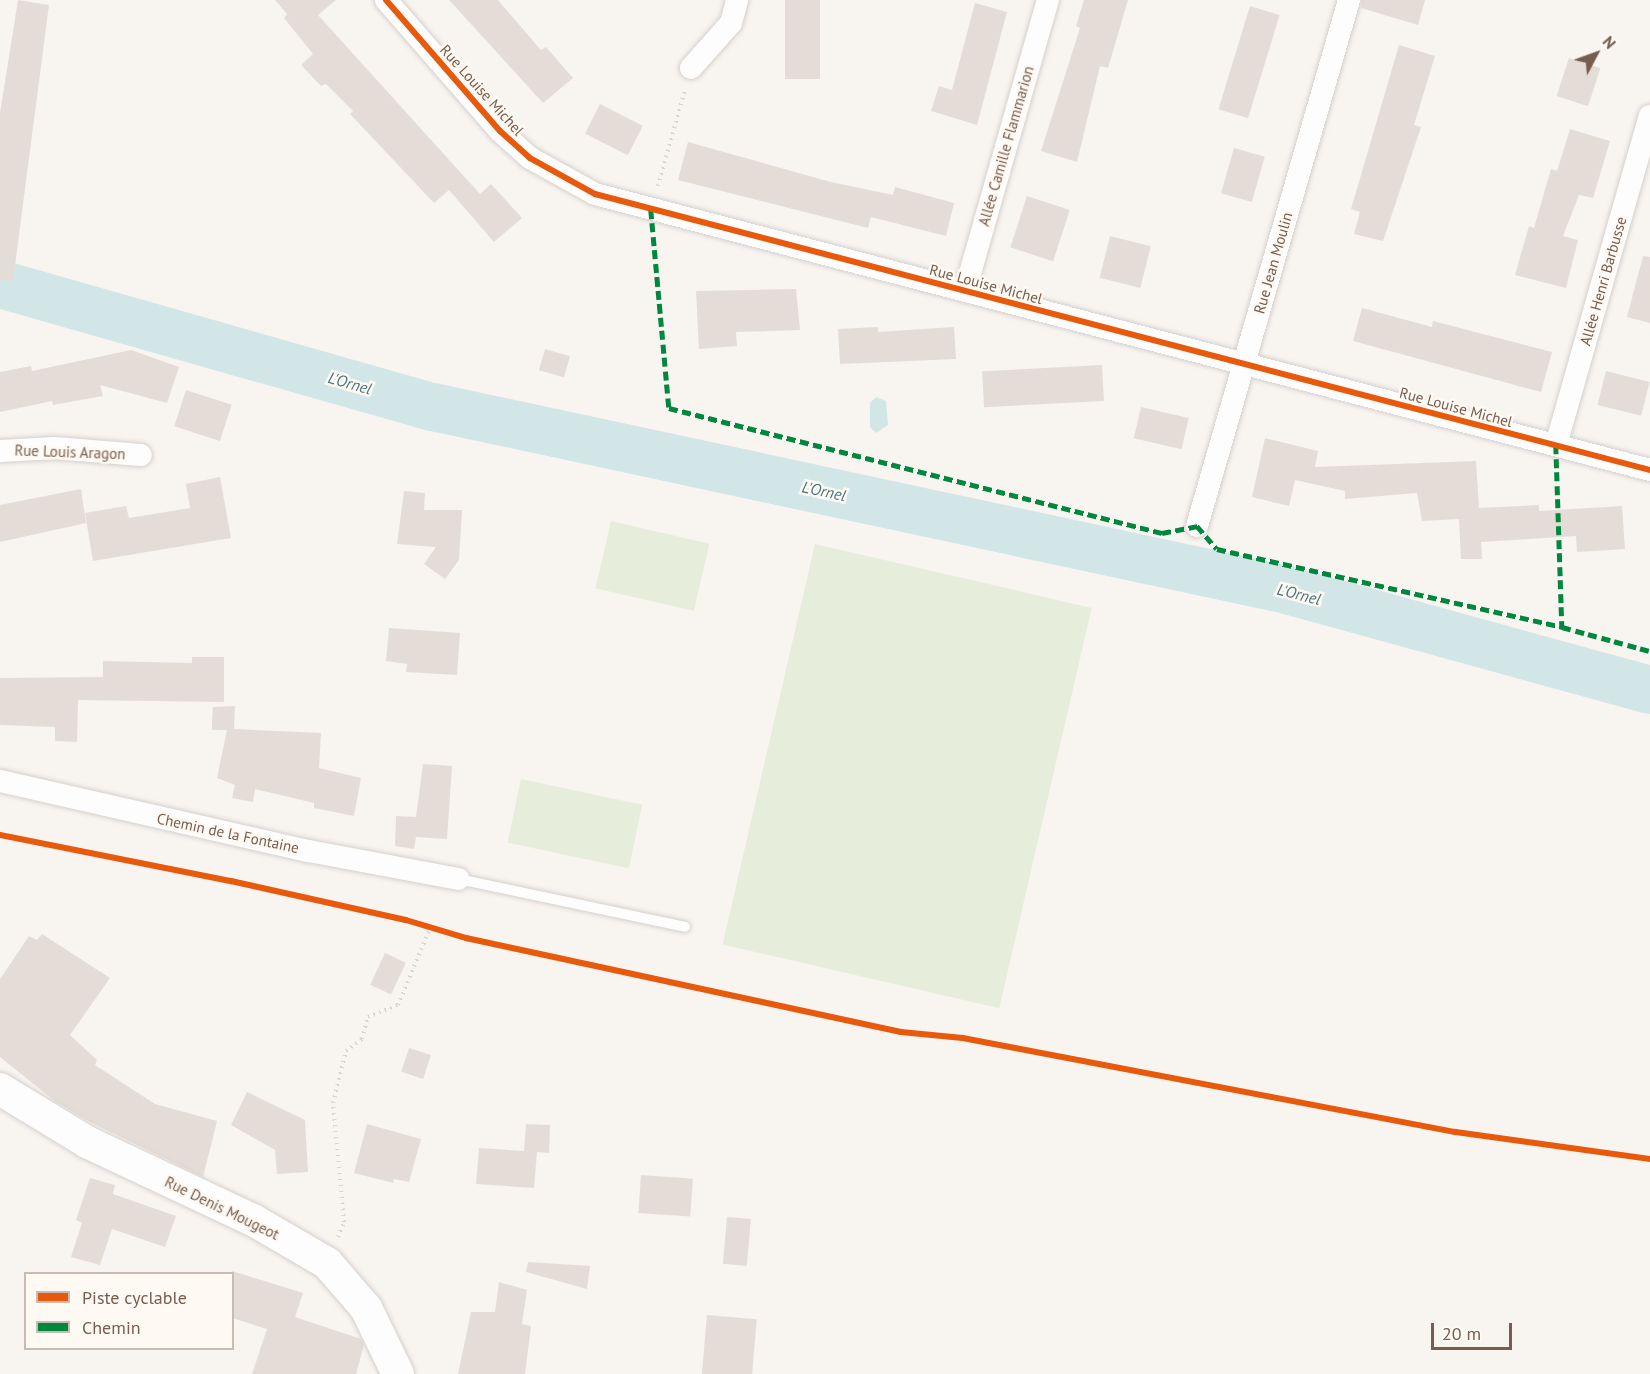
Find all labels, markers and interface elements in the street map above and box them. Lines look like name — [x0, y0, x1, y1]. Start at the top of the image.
north arrow — [1566, 24, 1626, 84]
text: N — [1599, 32, 1621, 53]
street label: Rue Louise Michel — [436, 41, 528, 139]
street label: Allée Camille Flammarion — [975, 64, 1037, 228]
street label: Rue Jean Moulin — [1250, 210, 1296, 316]
street label: Allée Henri Barbusse — [1576, 214, 1630, 348]
street label: Rue Louise Michel — [928, 260, 1044, 308]
water label: L'Ornel — [326, 368, 374, 398]
street label: Rue Louise Michel — [1398, 383, 1514, 431]
street label: Rue Louis Aragon — [14, 441, 126, 463]
water label: L'Ornel — [800, 477, 848, 505]
water label: L'Ornel — [1275, 579, 1323, 609]
street label: Chemin de la Fontaine — [155, 809, 301, 857]
street label: Rue Denis Mougeot — [162, 1172, 282, 1244]
legend — [24, 1272, 234, 1350]
text: Piste cyclable — [82, 1286, 187, 1309]
scale bar — [1434, 1311, 1515, 1349]
text: Chemin — [82, 1316, 141, 1339]
text: 20 m — [1442, 1322, 1481, 1345]

